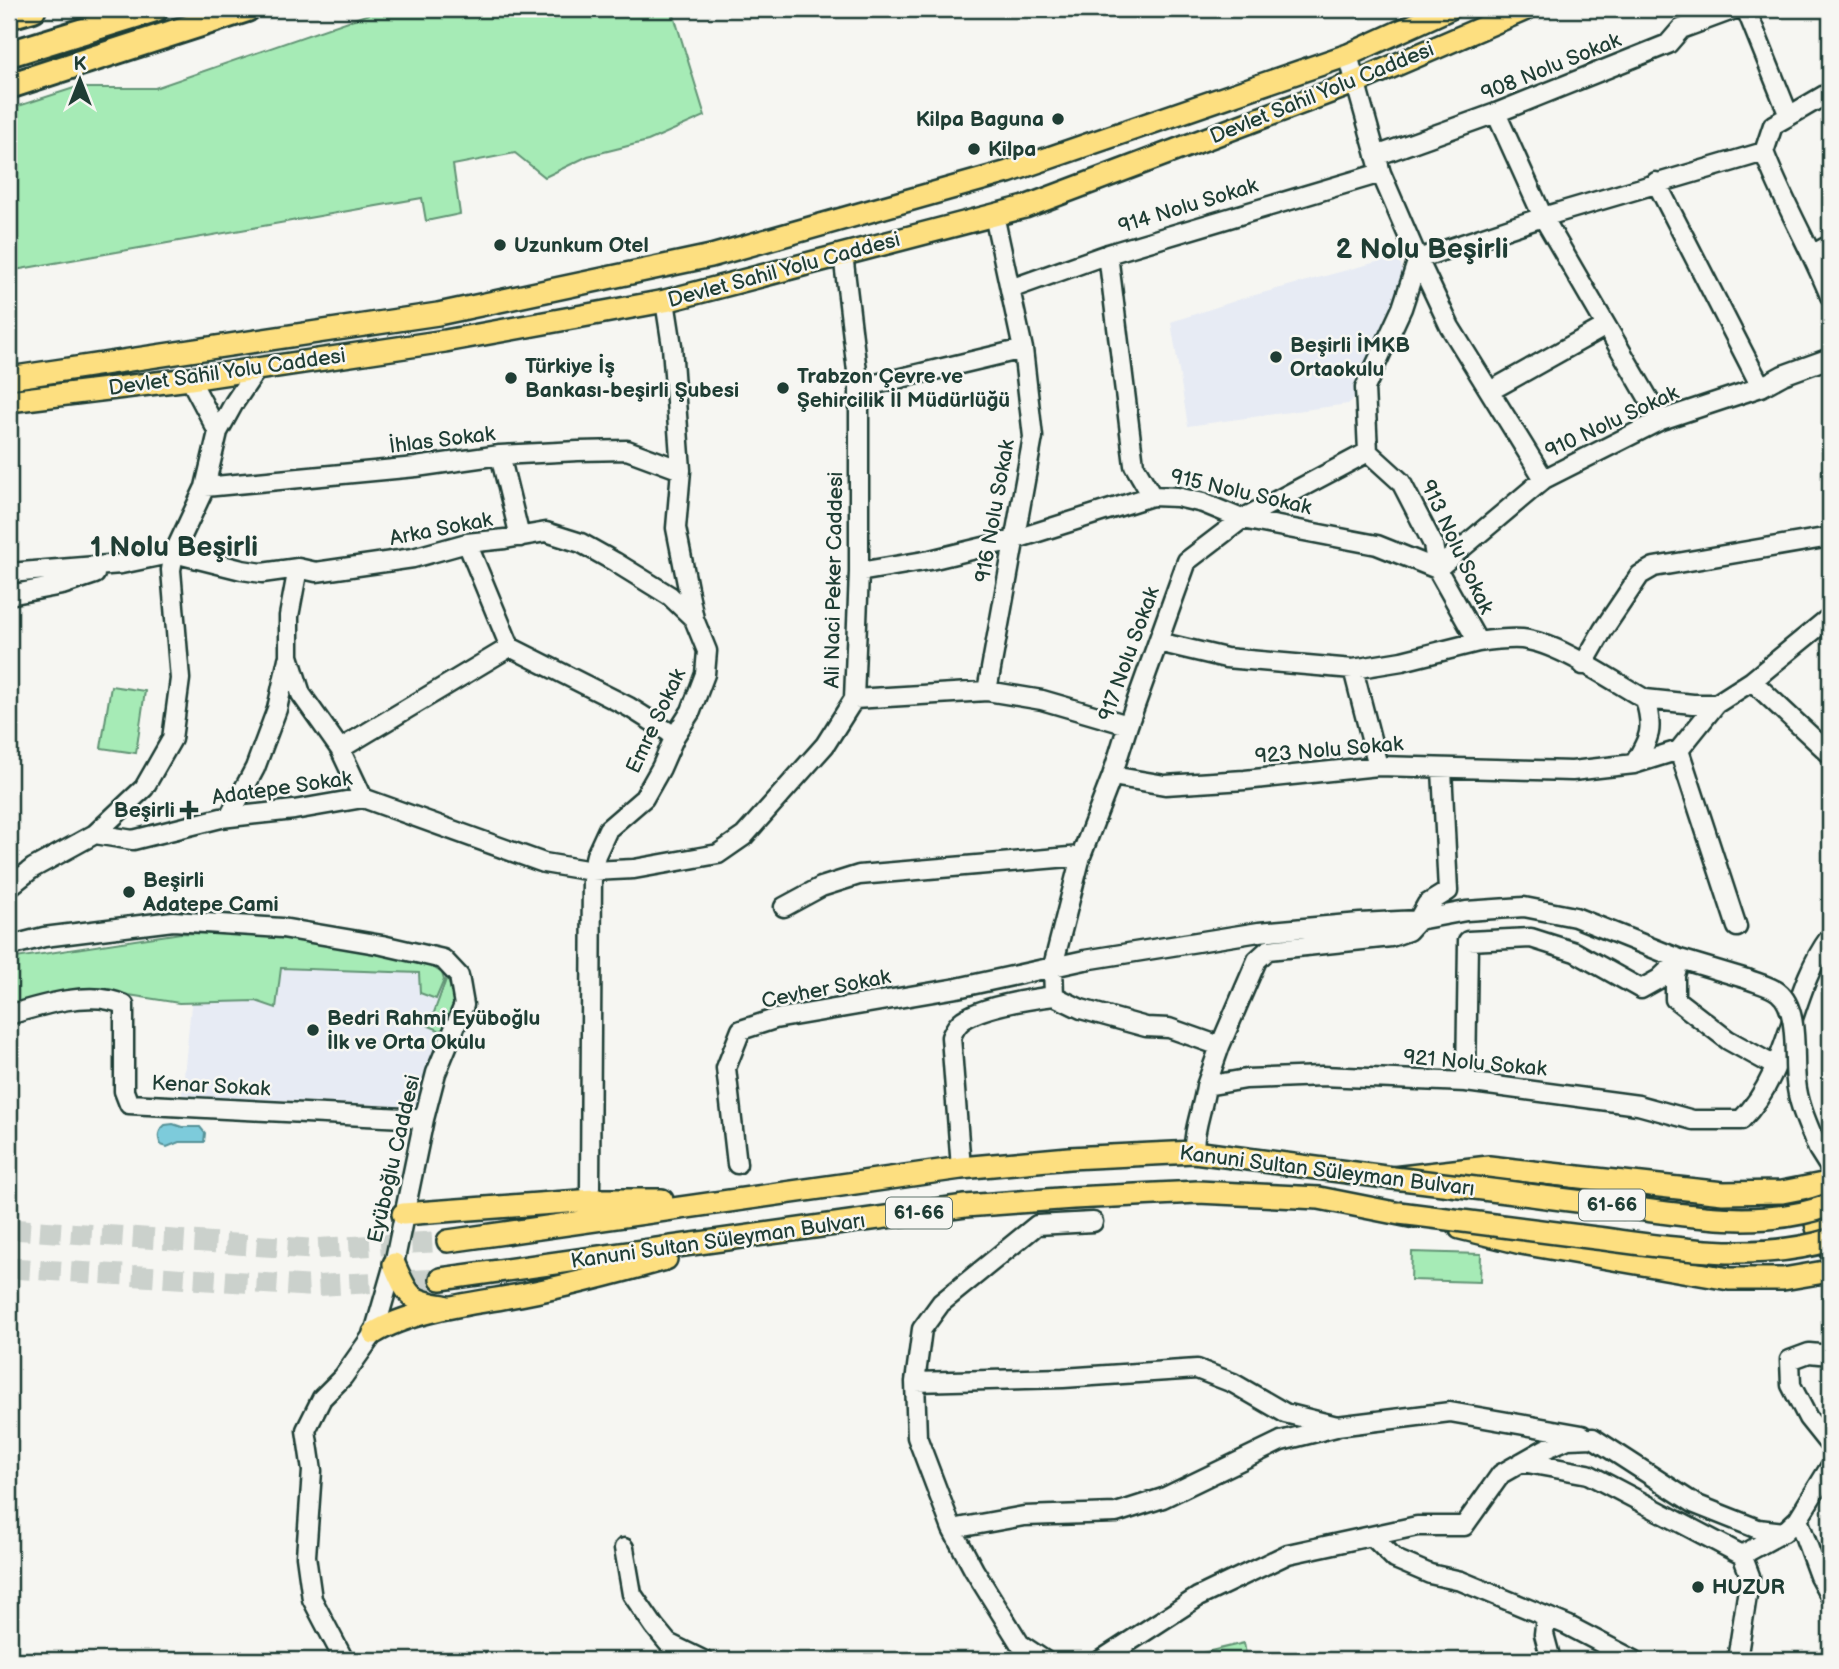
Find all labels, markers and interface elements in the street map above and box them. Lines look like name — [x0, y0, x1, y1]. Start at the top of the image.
street label: 908 Nolu Sokak — [1477, 27, 1625, 106]
street label: Devlet Sahil Yolu Caddesi — [1206, 37, 1438, 149]
north arrow — [46, 46, 116, 116]
text: K — [74, 53, 87, 76]
place label: Kilpa Baguna — [916, 107, 1044, 132]
marker: Kilpa Baguna — [1050, 111, 1066, 127]
place label: Kilpa — [988, 137, 1036, 162]
marker: Kilpa — [966, 141, 982, 157]
street label: 914 Nolu Sokak — [1115, 173, 1262, 239]
street label: Devlet Sahil Yolu Caddesi — [665, 227, 903, 313]
place label: Uzunkum Otel — [514, 233, 649, 258]
district label: 2 Nolu Beşirli — [1335, 233, 1509, 266]
marker: Uzunkum Otel — [492, 237, 508, 253]
place label: Beşirli İMKB Ortaokulu — [1290, 332, 1410, 382]
street label: Devlet Sahil Yolu Caddesi — [107, 343, 347, 401]
marker: Beşirli İMKB Ortaokulu — [1268, 349, 1284, 365]
place label: Türkiye İş Bankası-beşirli Şubesi — [525, 353, 739, 403]
place label: Trabzon Çevre ve Şehircilik İl Müdürlüğü — [797, 364, 1010, 413]
marker: Türkiye İş Bankası-beşirli Şubesi — [503, 370, 519, 386]
marker: Trabzon Çevre ve Şehircilik İl Müdürlüğü — [775, 380, 791, 396]
street label: 910 Nolu Sokak — [1541, 380, 1683, 464]
street label: İhlas Sokak — [388, 421, 497, 459]
street label: 916 Nolu Sokak — [970, 437, 1020, 584]
street label: 915 Nolu Sokak — [1168, 464, 1315, 521]
street label: Ali Naci Peker Caddesi — [820, 471, 848, 689]
street label: 913 Nolu Sokak — [1415, 476, 1499, 619]
street label: Arka Sokak — [387, 507, 495, 551]
district label: 1 Nolu Beşirli — [90, 531, 258, 564]
street label: 917 Nolu Sokak — [1093, 583, 1165, 725]
street label: Emre Sokak — [621, 664, 691, 777]
street label: 923 Nolu Sokak — [1254, 731, 1405, 769]
street label: Adatepe Sokak — [210, 766, 354, 810]
place label: Beşirli — [114, 798, 175, 823]
marker: Beşirli — [181, 802, 197, 818]
place label: Beşirli Adatepe Cami — [142, 868, 279, 917]
marker: Beşirli Adatepe Cami — [121, 884, 137, 900]
street label: Cevher Sokak — [759, 964, 893, 1014]
place label: Bedri Rahmi Eyüboğlu İlk ve Orta Okulu — [327, 1006, 540, 1055]
marker: Bedri Rahmi Eyüboğlu İlk ve Orta Okulu — [305, 1022, 321, 1038]
street label: 921 Nolu Sokak — [1402, 1044, 1549, 1082]
street label: Kenar Sokak — [151, 1070, 272, 1102]
street label: Eyüboğlu Caddesi — [363, 1073, 425, 1245]
street label: Kanuni Sultan Süleyman Bulvarı — [1178, 1140, 1476, 1202]
road number: 61-66 — [1579, 1190, 1645, 1220]
road number: 61-66 — [886, 1198, 952, 1228]
street label: Kanuni Sultan Süleyman Bulvarı — [569, 1208, 867, 1274]
place label: HUZUR — [1712, 1575, 1785, 1600]
marker: HUZUR — [1690, 1579, 1706, 1595]

